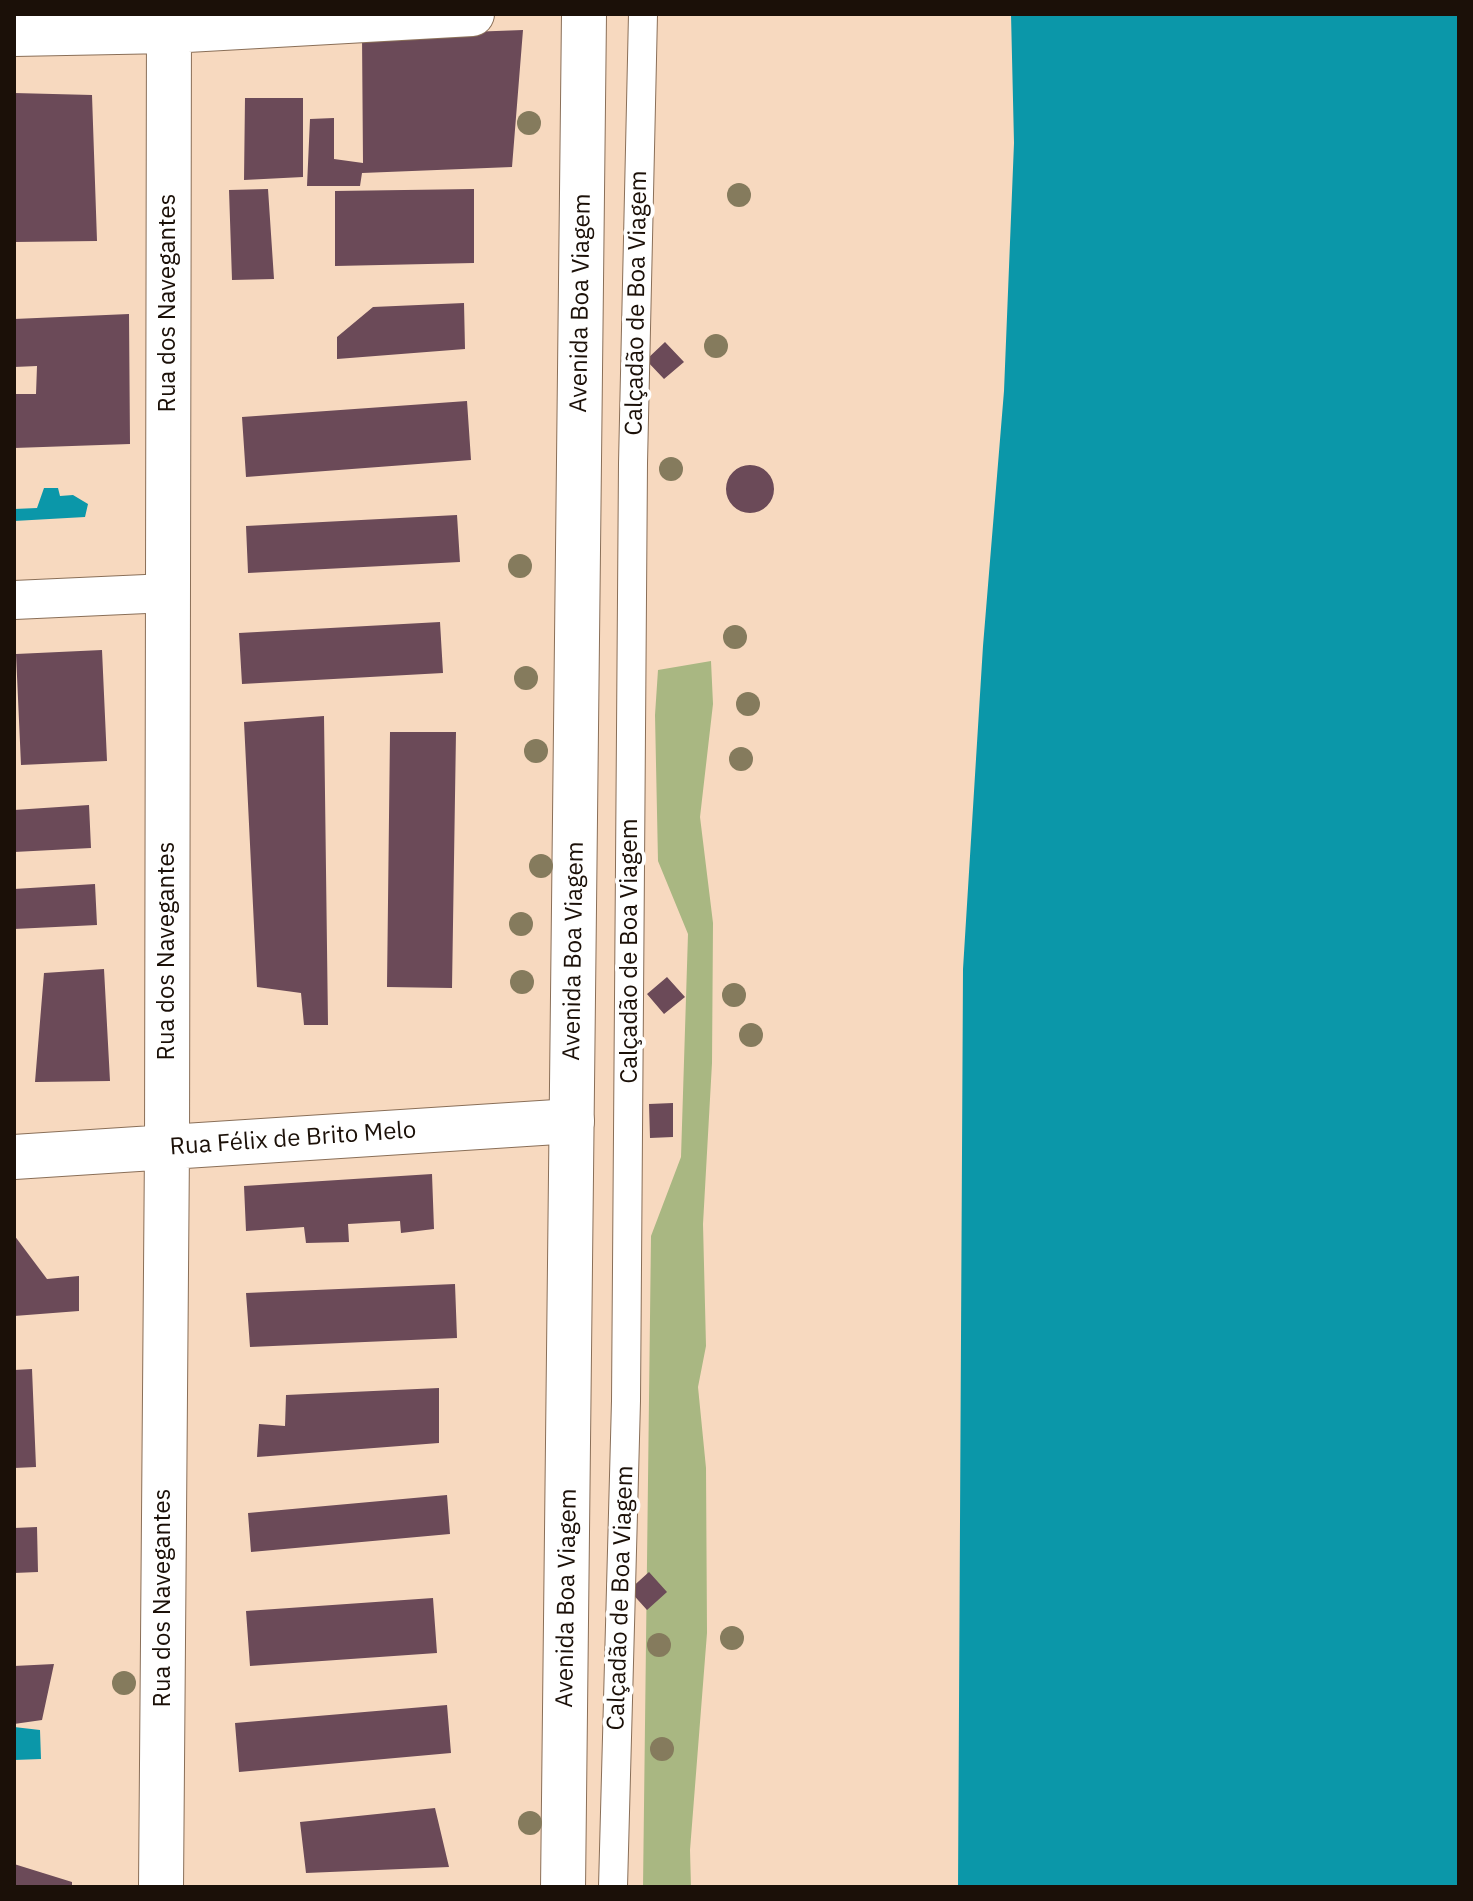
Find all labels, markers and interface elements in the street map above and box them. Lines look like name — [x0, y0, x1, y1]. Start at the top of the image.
street label: Calçadão de Boa Viagem — [620, 170, 654, 436]
street label: Avenida Boa Viagem — [565, 193, 597, 413]
street label: Rua dos Navegantes — [154, 194, 182, 412]
street label: Calçadão de Boa Viagem — [616, 818, 644, 1084]
street label: Avenida Boa Viagem — [558, 841, 590, 1061]
street label: Rua dos Navegantes — [153, 842, 181, 1060]
street label: Rua Félix de Brito Melo — [169, 1116, 417, 1162]
street label: Calçadão de Boa Viagem — [602, 1465, 640, 1731]
street label: Avenida Boa Viagem — [551, 1488, 583, 1708]
street label: Rua dos Navegantes — [149, 1489, 177, 1707]

